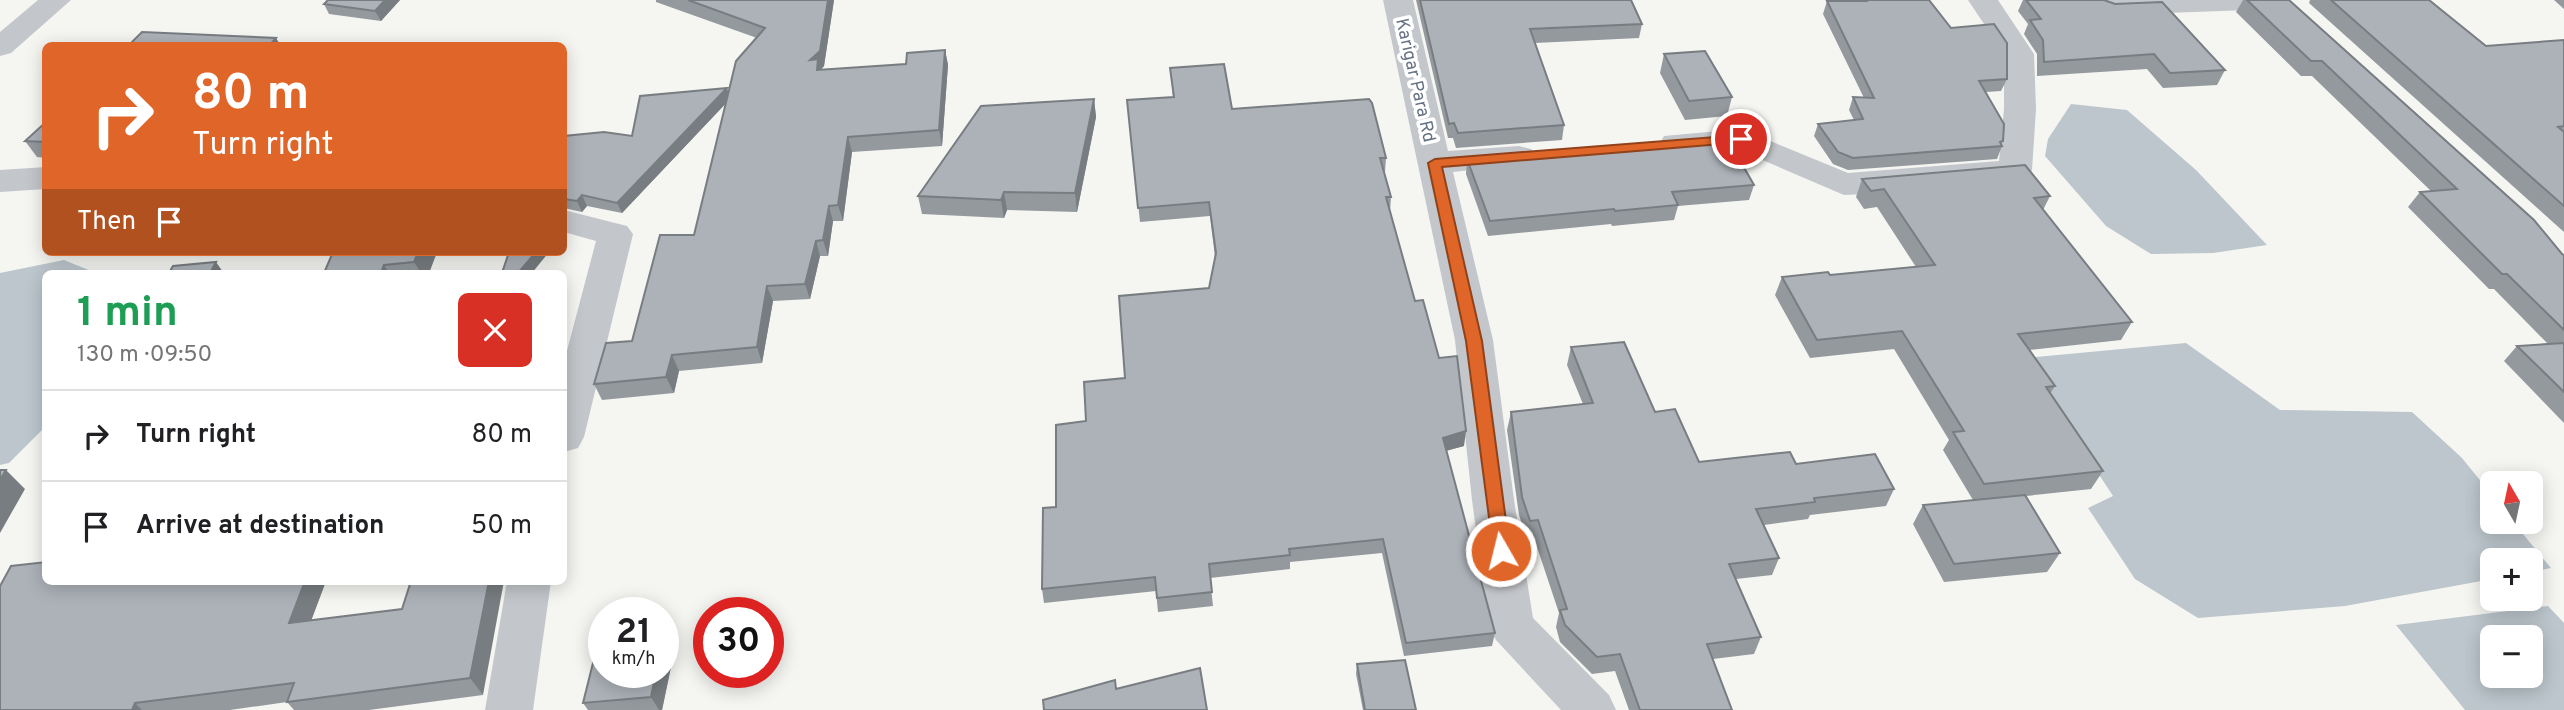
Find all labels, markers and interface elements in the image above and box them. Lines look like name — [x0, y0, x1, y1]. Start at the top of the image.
street label: Karigar Para Rd — [1389, 16, 1440, 145]
text: 80 m — [192, 65, 309, 127]
icon: right — [77, 70, 168, 161]
pin — [1711, 109, 1771, 169]
icon: arrive — [1722, 120, 1760, 158]
text: Turn right — [192, 126, 334, 166]
icon: arrive — [150, 203, 188, 241]
text: Then — [77, 206, 136, 239]
text: 1 min — [77, 288, 178, 341]
button: close — [458, 293, 532, 367]
text: 130 m · 09:50 — [77, 341, 212, 370]
icon: right — [77, 417, 115, 455]
text: Turn right — [136, 419, 256, 452]
text: 80 m — [472, 419, 532, 452]
north arrow — [2480, 471, 2543, 534]
map controls — [2480, 471, 2543, 688]
icon: arrive — [77, 508, 115, 546]
text: Arrive at destination — [136, 510, 384, 543]
text: 50 m — [471, 510, 532, 543]
position arrow — [1464, 514, 1538, 588]
button: + — [2480, 548, 2543, 611]
speed limit sign: 30 — [693, 597, 784, 688]
text: 21 — [616, 611, 651, 655]
button: − — [2480, 625, 2543, 688]
text: km/h — [612, 648, 655, 671]

